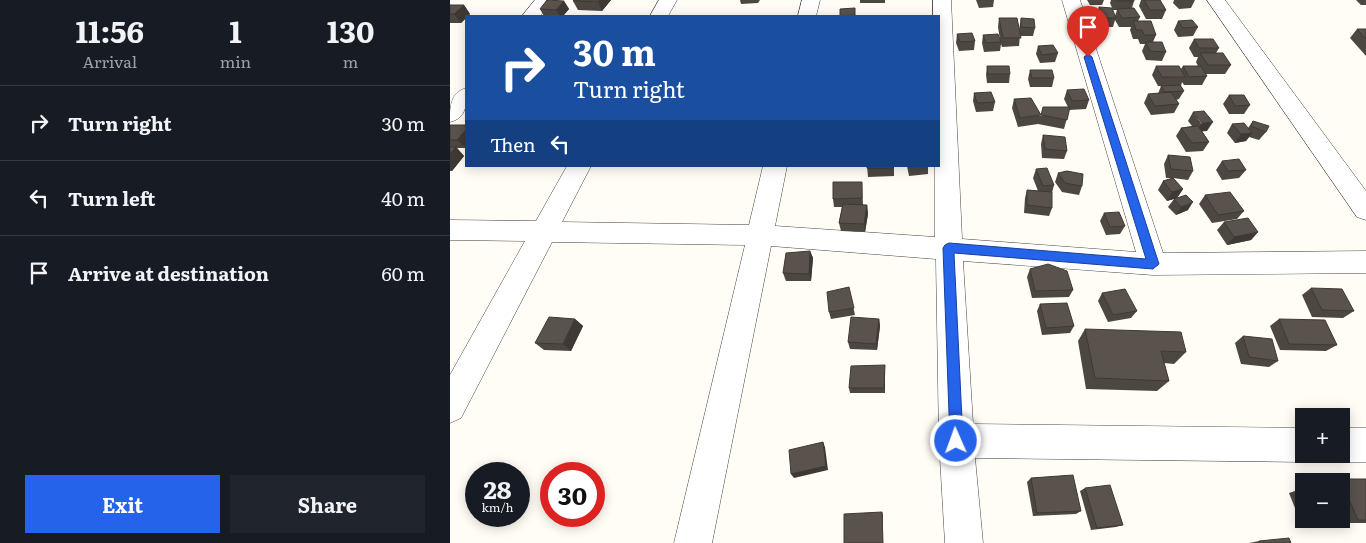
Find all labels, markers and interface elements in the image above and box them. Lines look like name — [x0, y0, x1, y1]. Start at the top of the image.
pin — [1067, 6, 1109, 57]
text: 11:56 — [76, 8, 144, 52]
text: 1 — [229, 8, 242, 52]
text: 130 — [327, 8, 374, 52]
icon: arrive — [1074, 13, 1102, 41]
text: 30 m — [573, 25, 656, 77]
icon: right — [490, 35, 555, 100]
text: Arrival — [83, 49, 137, 73]
text: min — [220, 49, 251, 73]
text: m — [343, 49, 358, 73]
text: Turn right — [573, 72, 685, 105]
icon: right — [25, 109, 53, 137]
text: Turn right — [68, 109, 172, 137]
text: 30 m — [381, 109, 425, 137]
text: Then — [490, 130, 536, 158]
icon: left — [546, 130, 574, 158]
icon: left — [25, 184, 53, 212]
text: Turn left — [68, 184, 155, 212]
text: 40 m — [381, 184, 425, 212]
icon: arrive — [25, 259, 53, 287]
text: Arrive at destination — [68, 259, 269, 287]
text: 60 m — [382, 259, 425, 287]
map controls — [1295, 408, 1350, 528]
button: + — [1295, 408, 1350, 463]
position arrow — [929, 414, 981, 466]
speed limit sign: 30 — [540, 462, 605, 527]
text: 28 — [483, 470, 512, 507]
button: − — [1295, 473, 1350, 528]
button: Exit — [25, 475, 220, 533]
button: Share — [230, 475, 425, 533]
text: km/h — [482, 498, 513, 516]

